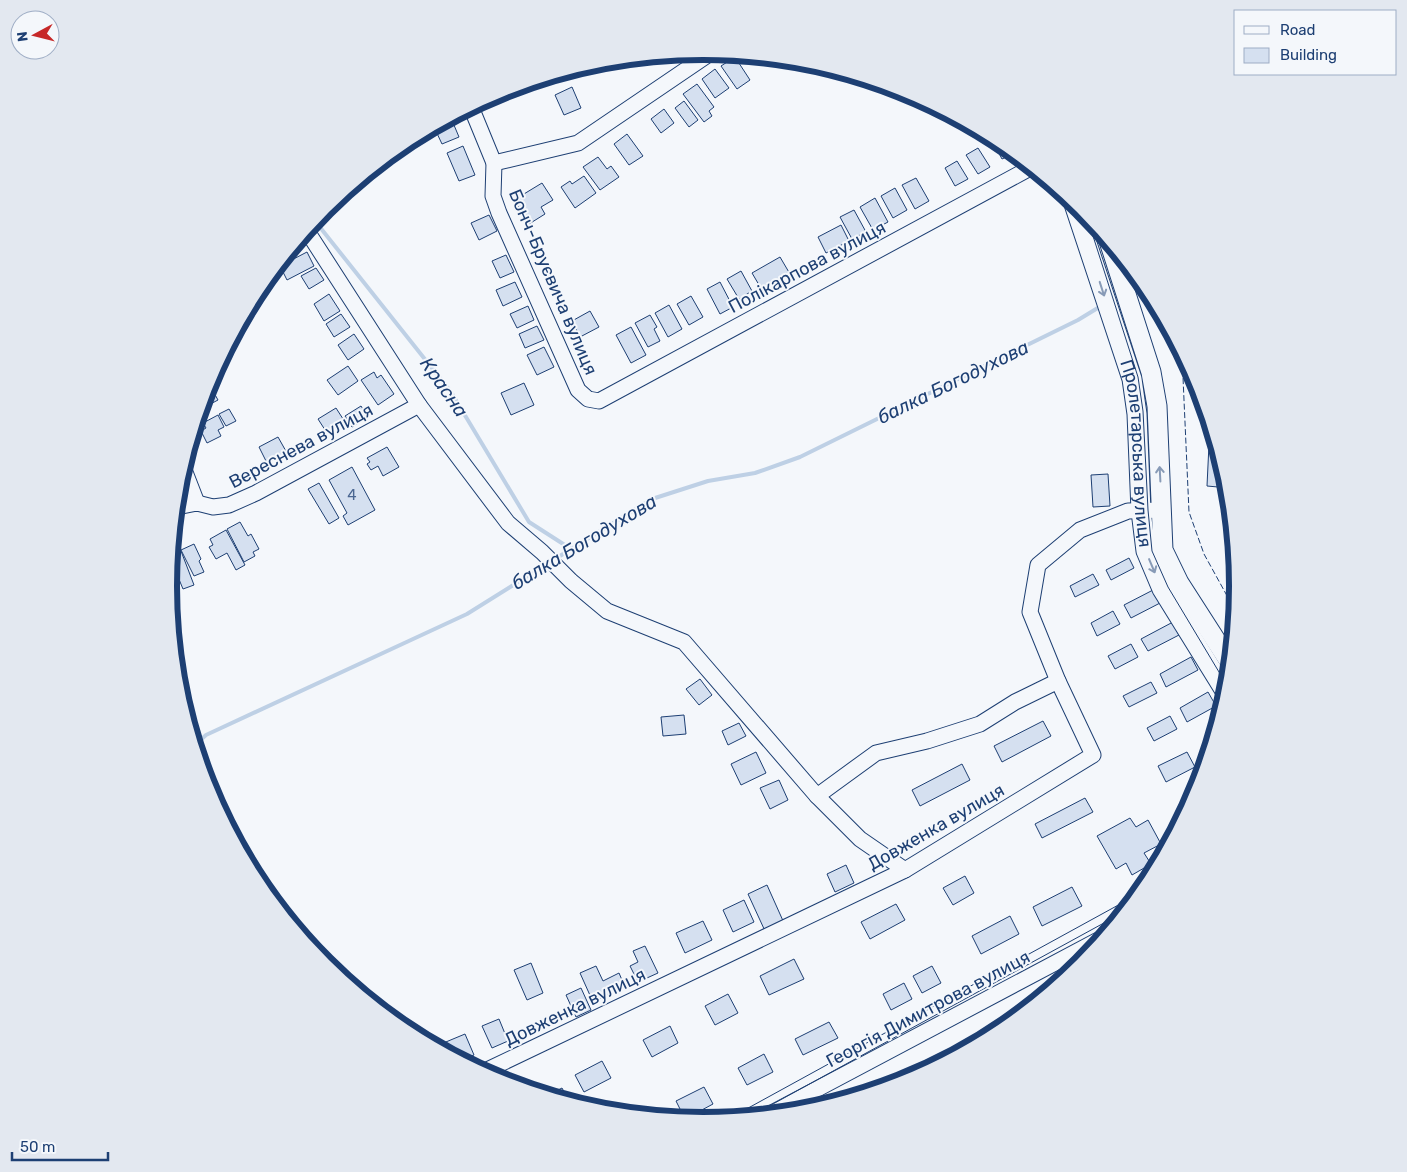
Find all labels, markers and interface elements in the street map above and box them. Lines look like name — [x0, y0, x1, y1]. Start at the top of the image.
north arrow — [10, 10, 60, 60]
legend — [1234, 10, 1397, 75]
text: Road — [1280, 21, 1316, 39]
text: N — [14, 30, 32, 43]
text: Building — [1280, 46, 1337, 64]
street label: Бонч-Бруєвича вулиця — [504, 186, 602, 378]
street label: Полікарпова вулиця — [724, 216, 890, 318]
one-way arrow — [1098, 281, 1107, 296]
water label: балка Богодухова — [874, 335, 1032, 429]
water label: Красна — [415, 353, 473, 421]
street label: Пролетарська вулиця — [1115, 357, 1156, 549]
street label: Вереснева вулиця — [225, 399, 377, 493]
one-way arrow — [1155, 466, 1165, 482]
house number: 4 — [347, 486, 357, 504]
water label: балка Богодухова — [507, 489, 661, 595]
one-way arrow — [1148, 558, 1158, 573]
street label: Довженка вулиця — [864, 779, 1008, 875]
street label: Георгія Димитрова вулиця — [822, 946, 1034, 1072]
street label: Довженка вулиця — [501, 963, 649, 1051]
scale bar — [12, 1130, 109, 1162]
text: 50 m — [20, 1138, 55, 1156]

